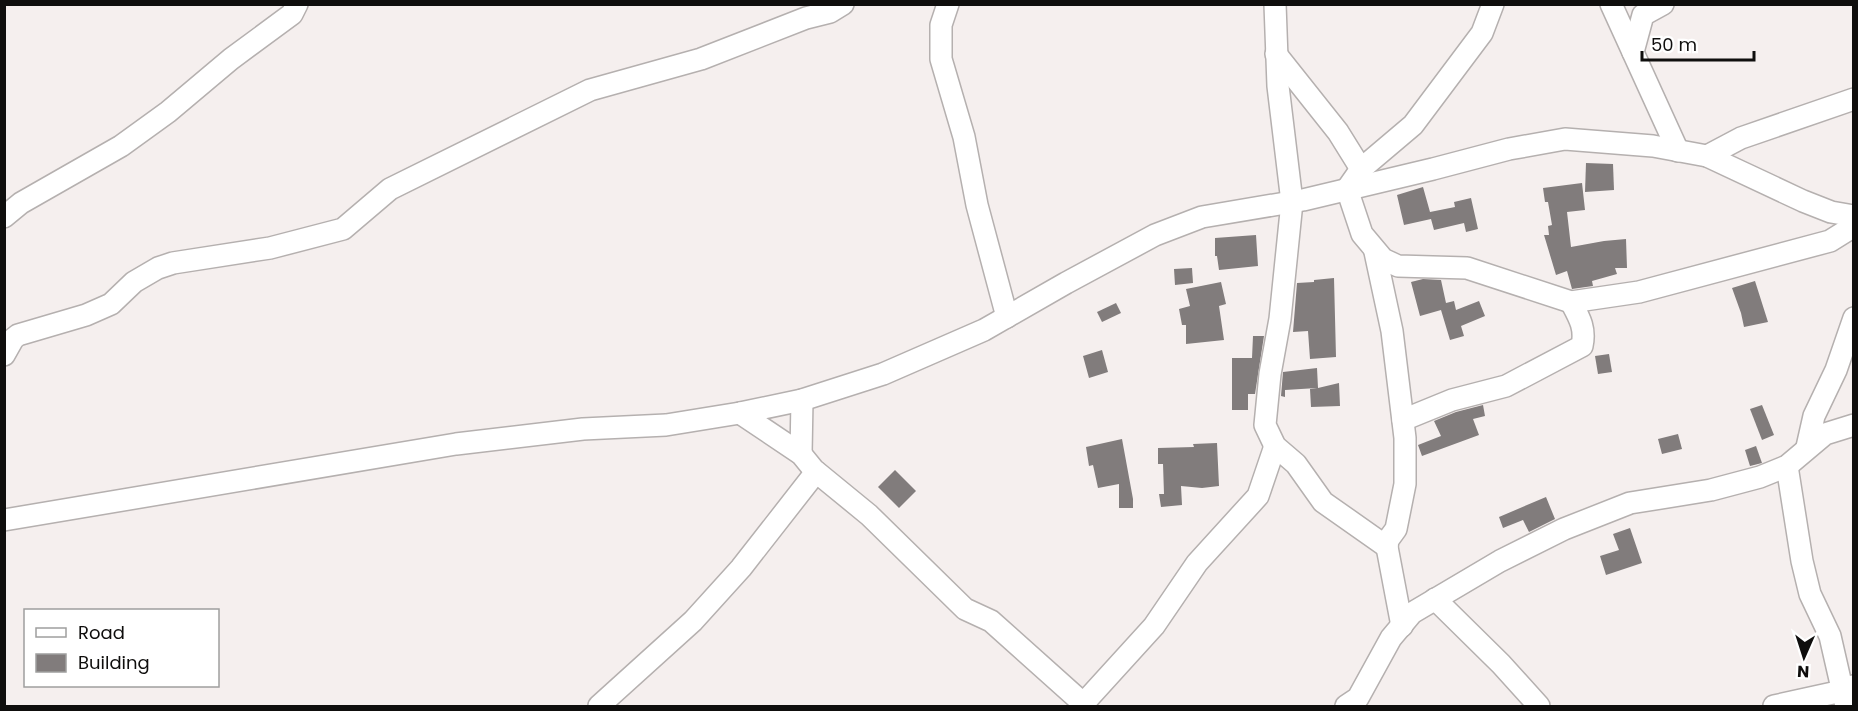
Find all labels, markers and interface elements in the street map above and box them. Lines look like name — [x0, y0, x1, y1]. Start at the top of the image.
scale bar — [1642, 24, 1754, 62]
text: 50 m — [1651, 32, 1697, 57]
legend — [24, 609, 219, 687]
text: Road — [78, 620, 125, 645]
north arrow — [1774, 627, 1834, 687]
text: Building — [78, 650, 150, 675]
text: N — [1797, 660, 1810, 683]

